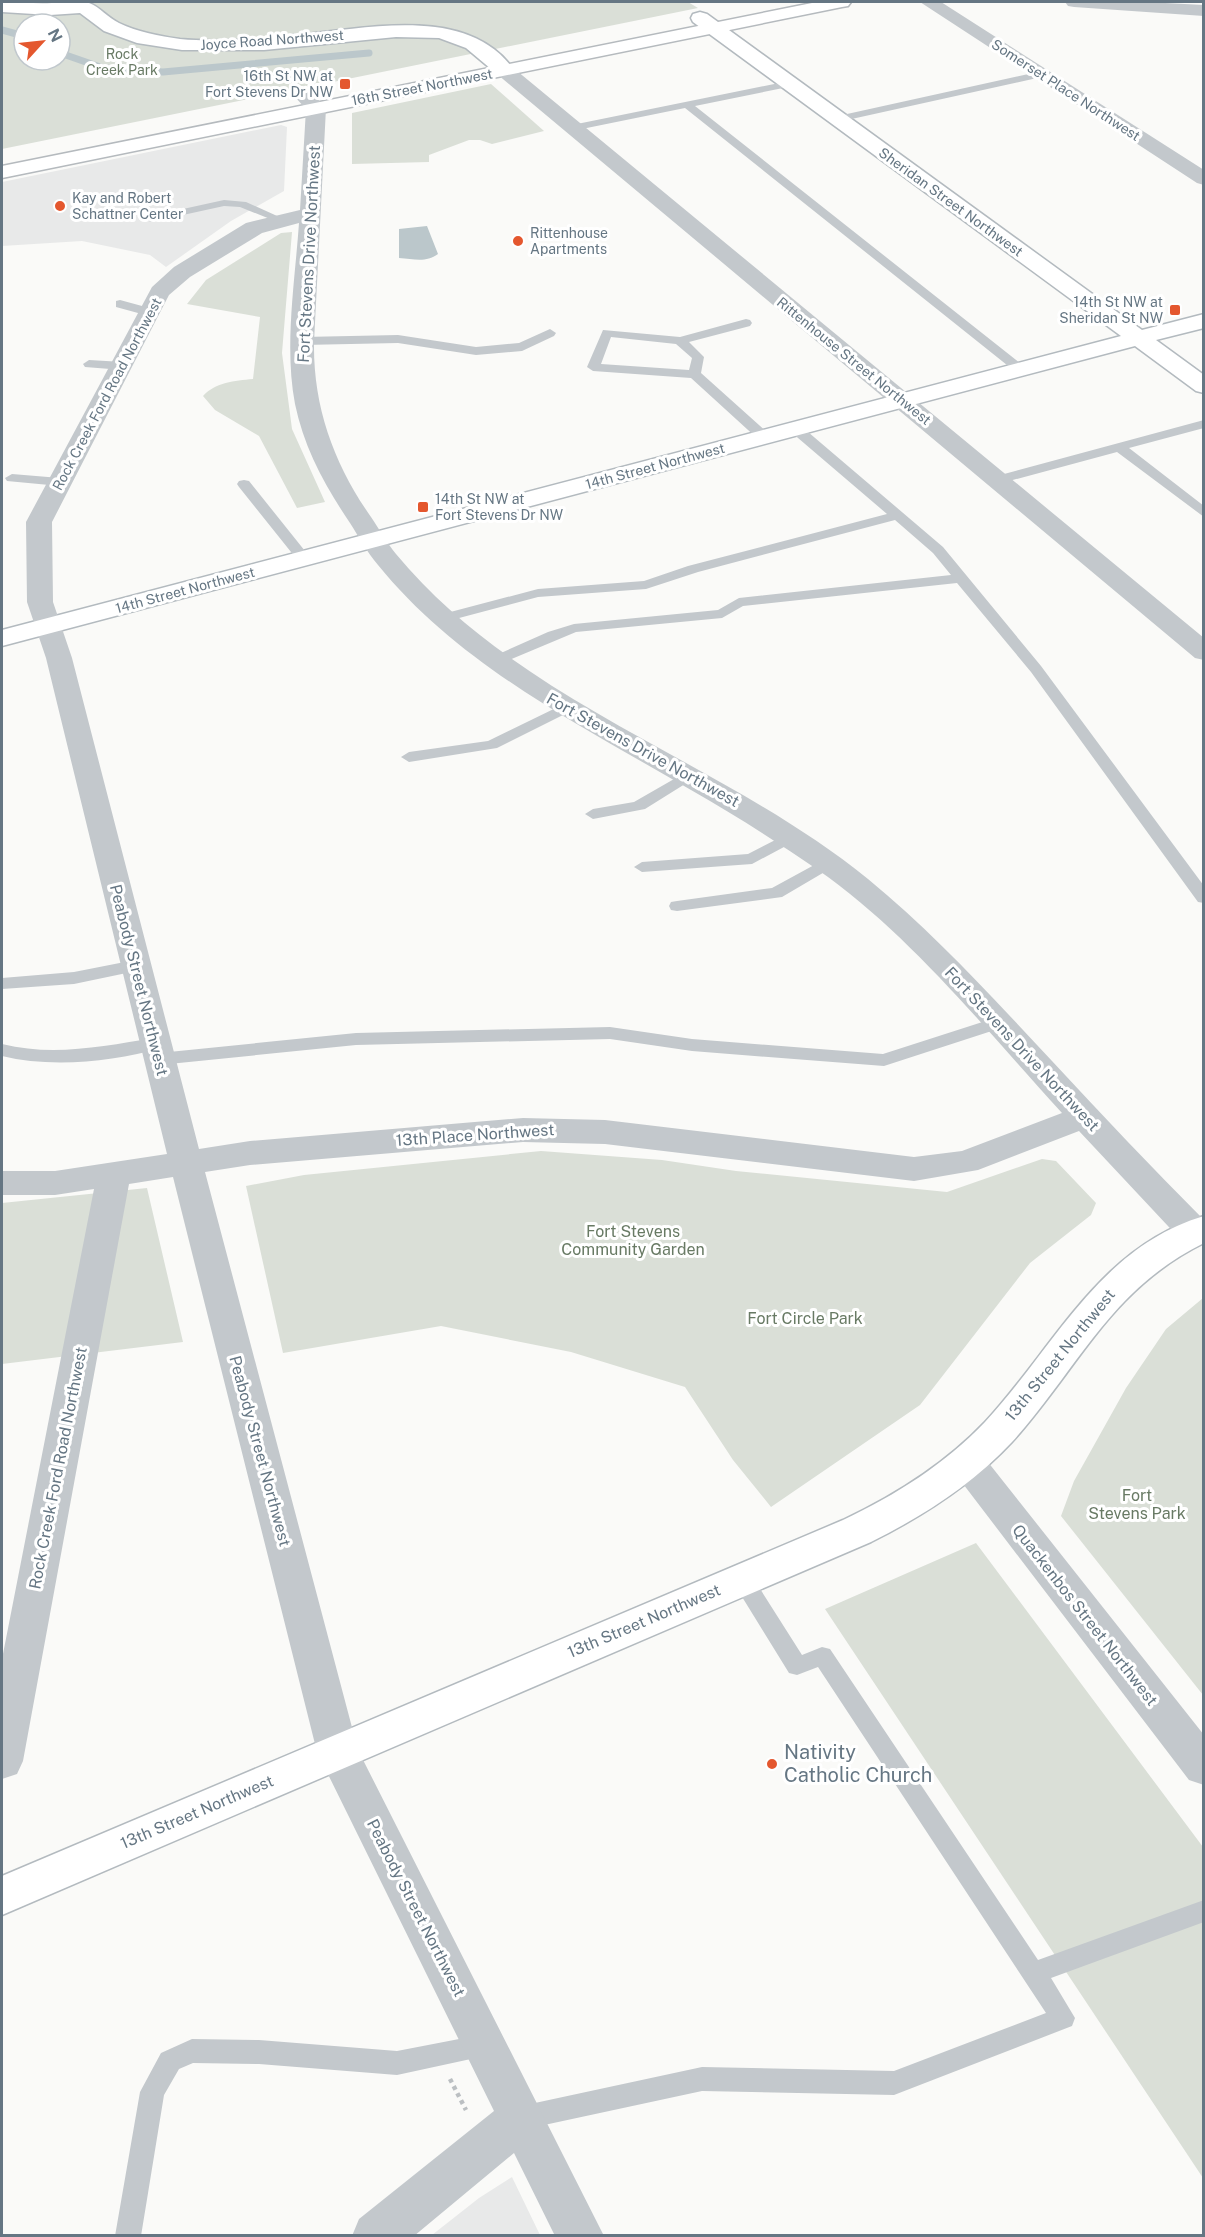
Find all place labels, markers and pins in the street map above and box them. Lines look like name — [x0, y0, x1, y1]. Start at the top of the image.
place label: 16th St NW at Fort Stevens Dr NW — [205, 68, 334, 100]
marker: 16th St NW at Fort Stevens Dr NW — [338, 77, 352, 91]
place label: Kay and Robert Schattner Center — [72, 190, 183, 222]
marker: Kay and Robert Schattner Center — [53, 199, 67, 213]
place label: Rittenhouse Apartments — [530, 225, 608, 257]
marker: Rittenhouse Apartments — [511, 234, 525, 248]
place label: 14th St NW at Sheridan St NW — [1059, 294, 1164, 326]
marker: 14th St NW at Sheridan St NW — [1168, 303, 1182, 317]
place label: 14th St NW at Fort Stevens Dr NW — [435, 491, 564, 523]
marker: 14th St NW at Fort Stevens Dr NW — [416, 500, 430, 514]
place label: Nativity Catholic Church — [784, 1740, 932, 1787]
marker: Nativity Catholic Church — [765, 1757, 779, 1771]

